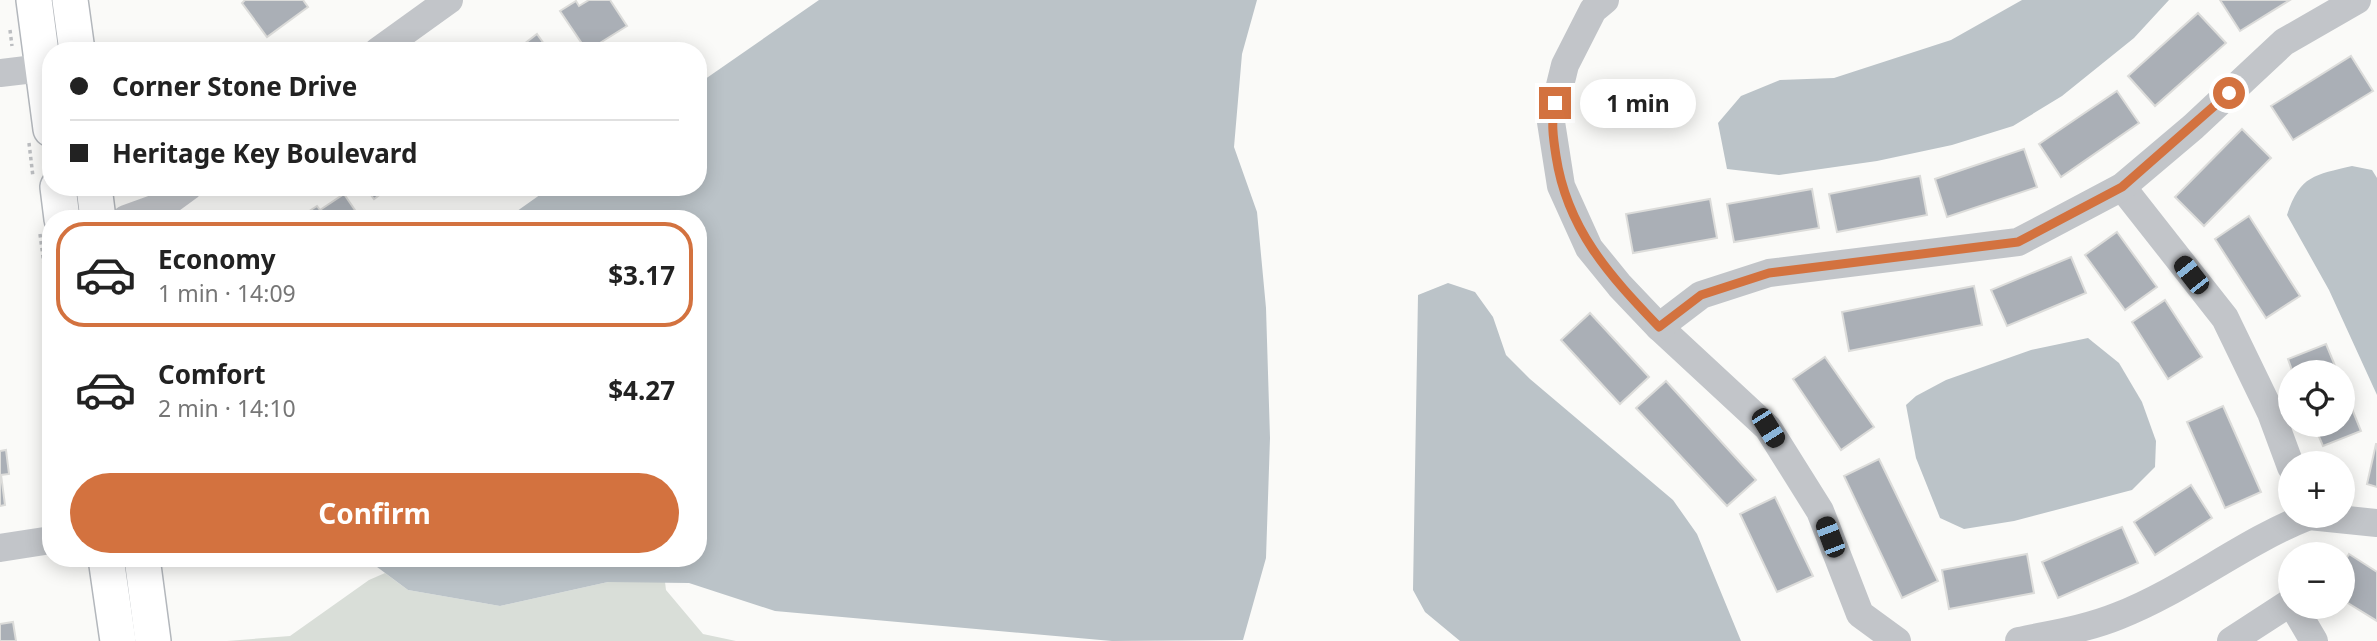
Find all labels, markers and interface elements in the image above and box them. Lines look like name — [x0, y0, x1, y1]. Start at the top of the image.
text: Corner Stone Drive — [112, 68, 357, 104]
route start — [2213, 77, 2245, 109]
callout: 1 min — [1580, 78, 1695, 128]
route end — [1539, 87, 1571, 119]
text: 1 min — [1606, 87, 1670, 119]
text: Heritage Key Boulevard — [112, 135, 417, 171]
text: Economy — [158, 241, 276, 277]
icon: car — [74, 243, 137, 306]
car — [2170, 252, 2213, 298]
text: $3.17 — [608, 257, 675, 293]
text: 1 min · 14:09 — [158, 277, 296, 309]
text: Comfort — [158, 356, 266, 392]
icon: car — [74, 358, 137, 421]
map controls — [2278, 360, 2355, 619]
button: locate — [2278, 360, 2355, 437]
text: $4.27 — [608, 372, 675, 408]
text: 2 min · 14:10 — [158, 392, 296, 424]
car — [1748, 405, 1789, 451]
button: + — [2278, 451, 2355, 528]
button: Confirm — [70, 473, 679, 553]
car — [1813, 514, 1848, 560]
button: − — [2278, 542, 2355, 619]

